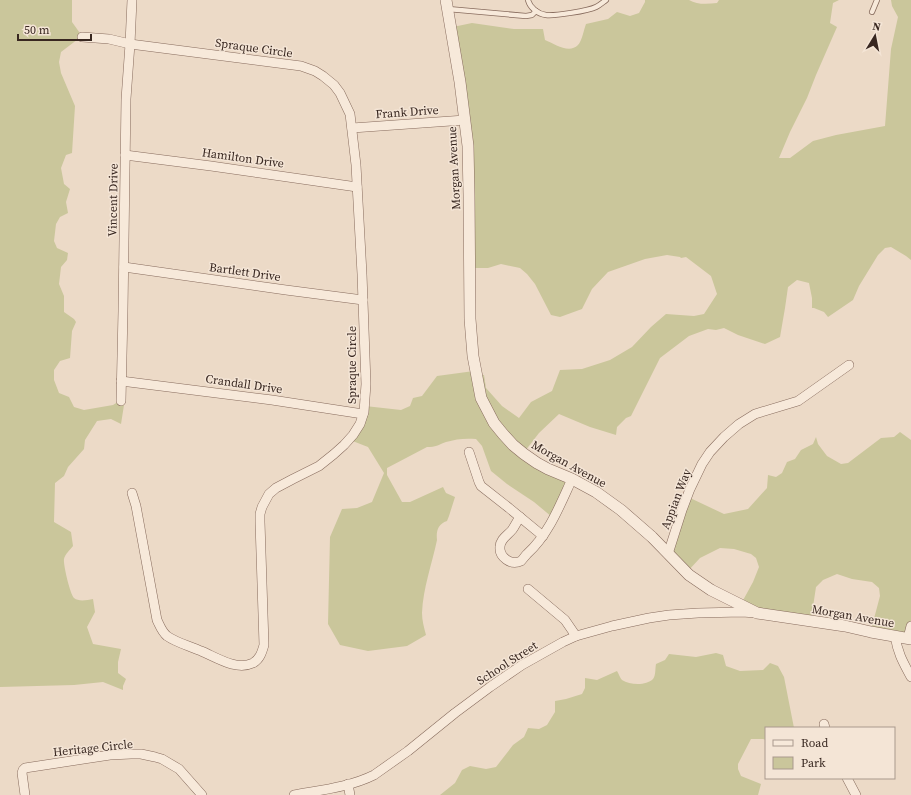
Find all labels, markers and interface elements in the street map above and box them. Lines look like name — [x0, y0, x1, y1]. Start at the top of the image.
scale bar — [18, 16, 91, 42]
north arrow — [855, 16, 895, 56]
text: N — [871, 19, 882, 35]
text: 50 m — [24, 22, 50, 38]
street label: Spraque Circle — [214, 35, 294, 61]
street label: Frank Drive — [375, 102, 439, 122]
street label: Morgan Avenue — [444, 126, 464, 210]
street label: Hamilton Drive — [201, 144, 285, 172]
street label: Vincent Drive — [104, 163, 122, 237]
street label: Bartlett Drive — [208, 259, 282, 285]
street label: Spraque Circle — [344, 326, 360, 404]
street label: Crandall Drive — [205, 371, 283, 397]
street label: Morgan Avenue — [529, 437, 609, 491]
street label: Appian Way — [657, 466, 695, 532]
street label: Morgan Avenue — [810, 601, 896, 631]
street label: School Street — [473, 637, 541, 689]
legend — [765, 727, 895, 779]
text: Road — [801, 735, 828, 751]
street label: Heritage Circle — [52, 736, 134, 760]
text: Park — [801, 755, 826, 771]

